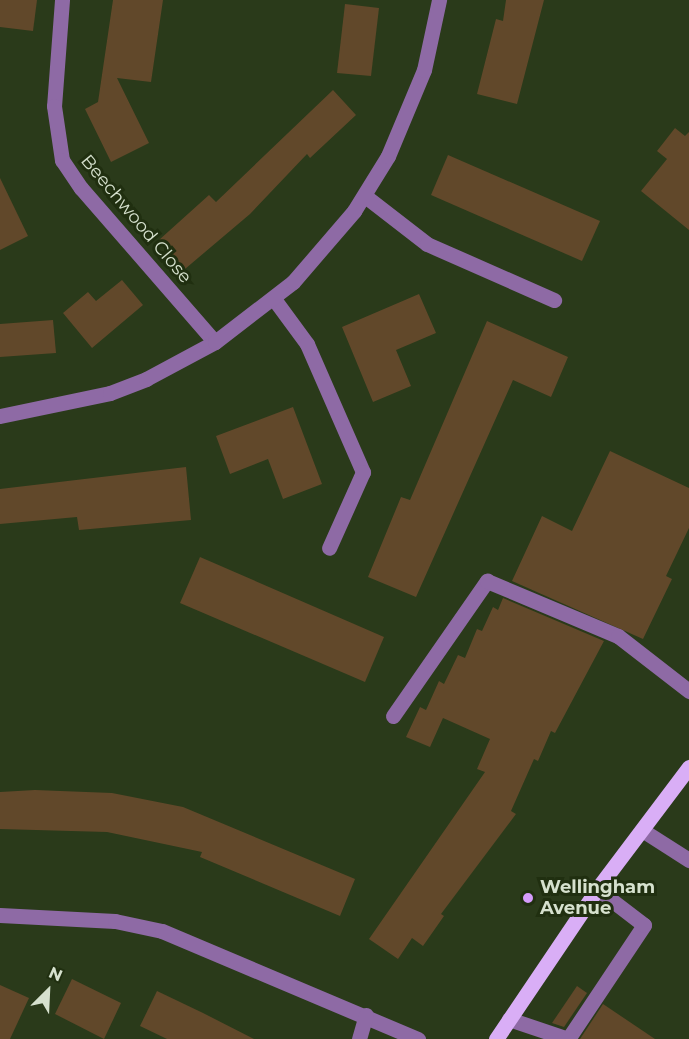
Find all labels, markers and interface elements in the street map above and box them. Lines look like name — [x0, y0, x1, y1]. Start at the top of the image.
street label: Beechwood Close — [76, 150, 196, 288]
place label: Wellingham Avenue — [540, 877, 655, 920]
marker: Wellingham Avenue — [521, 891, 535, 905]
north arrow — [18, 961, 78, 1021]
text: N — [46, 963, 65, 985]

